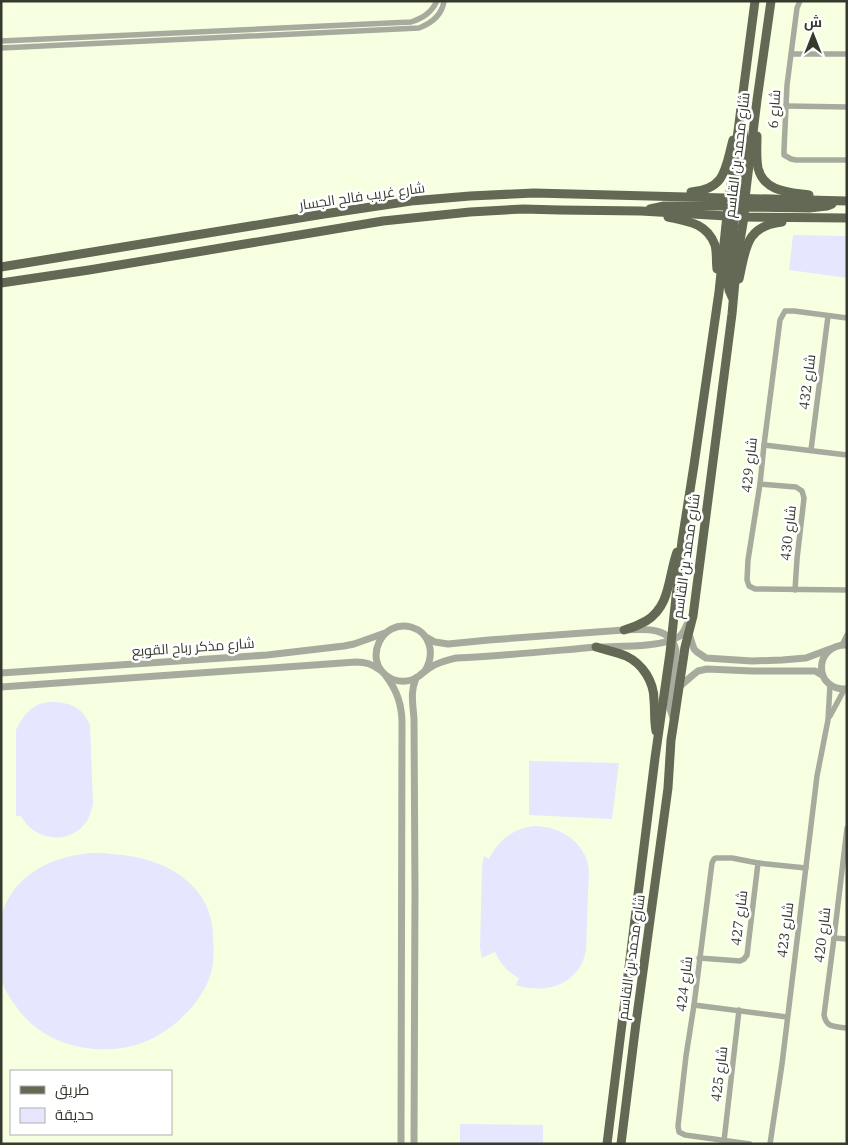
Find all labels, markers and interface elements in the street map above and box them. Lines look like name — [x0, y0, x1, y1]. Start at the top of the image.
north arrow — [788, 10, 838, 60]
text: ش — [804, 13, 822, 31]
street label: شارع 6 — [764, 89, 784, 129]
street label: شارع محمد بن القاسم — [720, 91, 755, 219]
street label: شارع غريب فالح الجسار — [297, 178, 426, 214]
street label: شارع 432 — [795, 353, 819, 411]
street label: شارع 429 — [737, 436, 761, 494]
street label: شارع محمد بن القاسم — [668, 492, 705, 620]
street label: شارع 430 — [776, 504, 800, 562]
street label: شارع مذكر رباح القوبع — [131, 634, 255, 660]
street label: شارع 427 — [727, 889, 751, 947]
street label: شارع محمد بن القاسم — [613, 893, 650, 1021]
street label: شارع 423 — [773, 901, 797, 959]
street label: شارع 420 — [810, 906, 834, 964]
street label: شارع 424 — [672, 955, 696, 1013]
street label: شارع 425 — [707, 1045, 731, 1103]
legend — [10, 1070, 172, 1135]
text: طريق — [55, 1080, 89, 1100]
text: حديقة — [55, 1105, 94, 1124]

